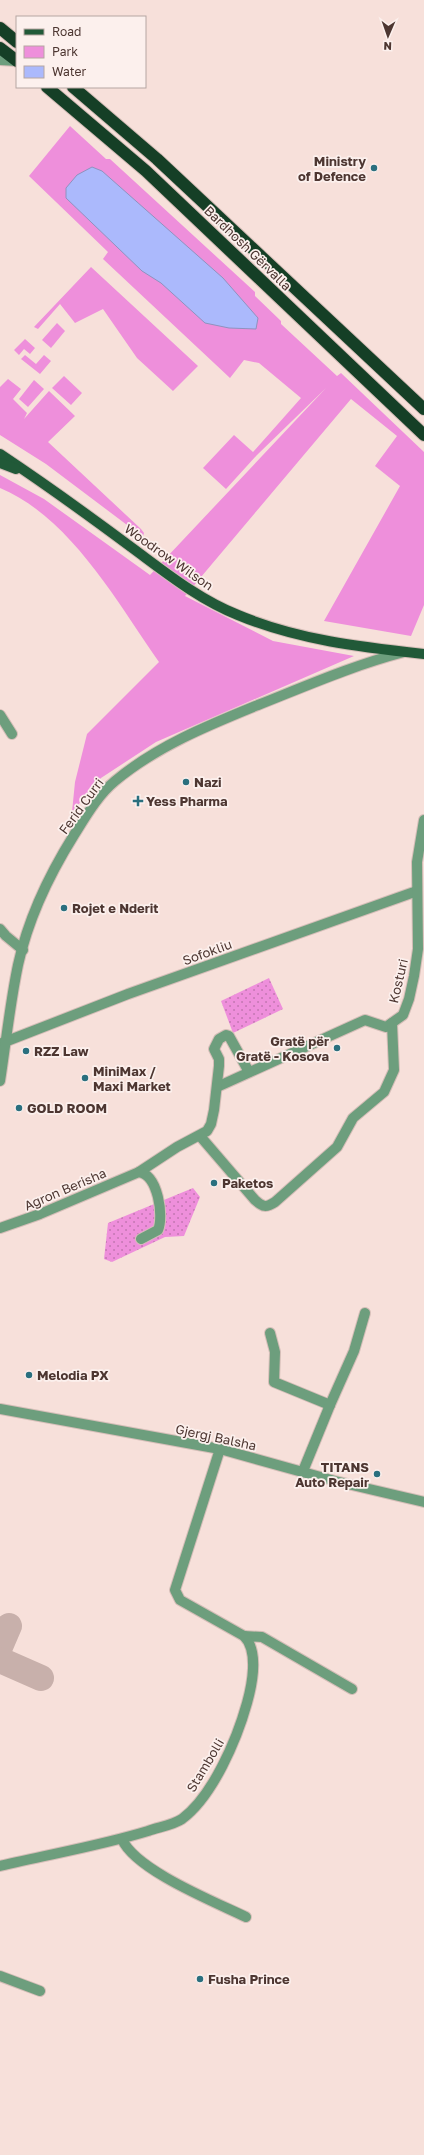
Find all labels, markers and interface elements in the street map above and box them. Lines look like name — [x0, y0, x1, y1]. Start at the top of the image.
legend — [16, 16, 146, 88]
north arrow — [368, 16, 408, 56]
text: Road — [52, 24, 81, 39]
text: N — [383, 40, 392, 53]
text: Park — [52, 44, 78, 59]
text: Water — [52, 64, 86, 79]
place label: Ministry of Defence — [298, 153, 366, 184]
marker: Ministry of Defence — [369, 163, 379, 173]
street label: Bardhosh Gërvalla — [201, 202, 295, 294]
street label: Woodrow Wilson — [122, 520, 216, 594]
place label: Nazi — [194, 774, 222, 790]
street label: Ferid Curri — [55, 775, 107, 837]
marker: Nazi — [181, 777, 191, 787]
place label: Yess Pharma — [146, 793, 228, 809]
marker: Yess Pharma — [133, 796, 143, 806]
place label: Rojet e Nderit — [72, 900, 159, 916]
marker: Rojet e Nderit — [59, 903, 69, 913]
street label: Sofokliu — [180, 936, 234, 968]
street label: Kosturi — [385, 957, 411, 1005]
place label: Gratë për Gratë - Kosova — [236, 1033, 329, 1064]
place label: RZZ Law — [34, 1043, 89, 1059]
marker: Gratë për Gratë - Kosova — [332, 1043, 342, 1053]
marker: RZZ Law — [21, 1046, 31, 1056]
place label: MiniMax / Maxi Market — [93, 1063, 171, 1094]
marker: MiniMax / Maxi Market — [80, 1073, 90, 1083]
place label: GOLD ROOM — [27, 1100, 107, 1116]
marker: GOLD ROOM — [14, 1103, 24, 1113]
street label: Agron Berisha — [22, 1165, 108, 1213]
place label: Paketos — [222, 1175, 273, 1191]
marker: Paketos — [209, 1178, 219, 1188]
place label: Melodia PX — [37, 1367, 109, 1383]
marker: Melodia PX — [24, 1370, 34, 1380]
street label: Gjergj Balsha — [174, 1421, 258, 1453]
place label: TITANS Auto Repair — [295, 1459, 369, 1490]
marker: TITANS Auto Repair — [372, 1469, 382, 1479]
street label: Stambolli — [183, 1735, 227, 1795]
place label: Fusha Prince — [208, 1971, 290, 1987]
marker: Fusha Prince — [195, 1974, 205, 1984]

